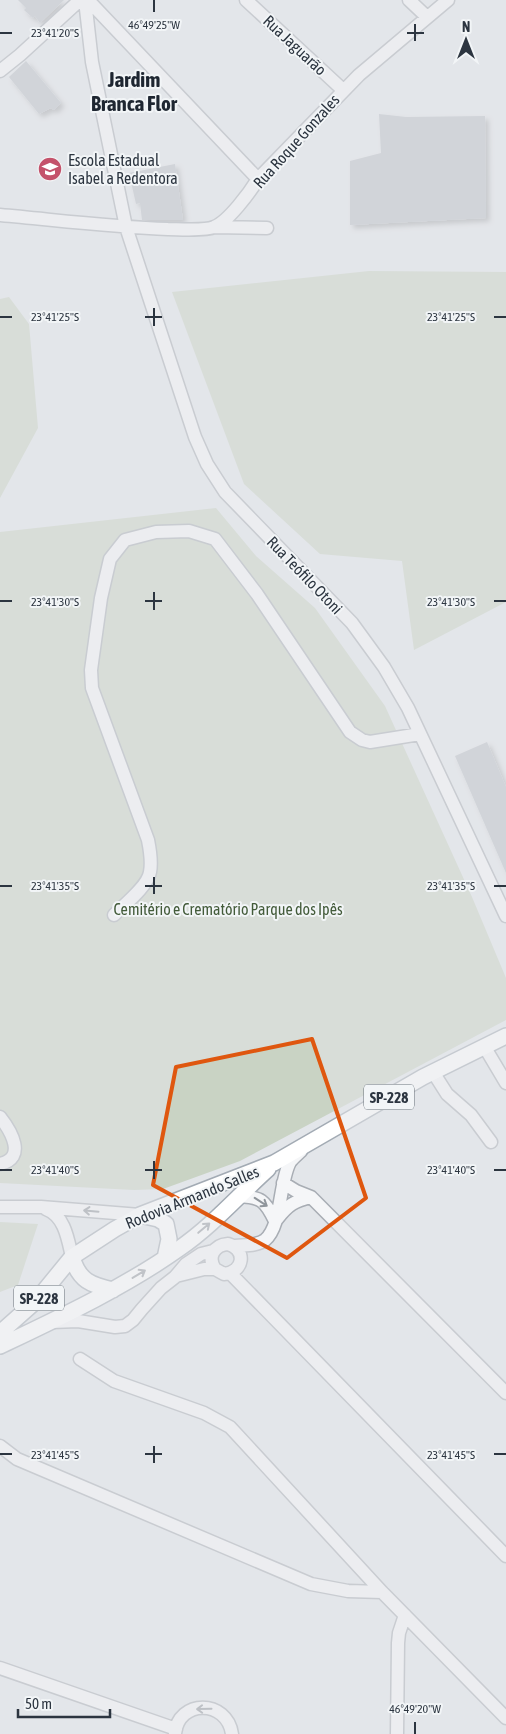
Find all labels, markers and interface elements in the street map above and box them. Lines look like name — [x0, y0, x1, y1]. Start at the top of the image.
street label: Rua Jaguarão — [259, 11, 330, 79]
north arrow — [441, 15, 491, 65]
text: 46°49'25"W — [128, 18, 180, 32]
text: N — [462, 19, 470, 35]
text: 23°41'20"S — [31, 26, 79, 40]
district label: Jardim Branca Flor — [91, 67, 178, 115]
street label: Rua Roque Gonzales — [249, 90, 344, 192]
place label: Escola Estadual Isabel a Redentora — [68, 151, 178, 187]
school or university icon: Escola Estadual Isabel a Redentora — [37, 156, 63, 182]
text: 23°41'25"S — [31, 310, 79, 324]
text: 23°41'25"S — [427, 310, 475, 324]
street label: Rua Teófilo Otoni — [264, 533, 346, 617]
text: 23°41'30"S — [31, 595, 79, 609]
text: 23°41'30"S — [427, 595, 475, 609]
text: 23°41'35"S — [31, 879, 79, 893]
text: 23°41'35"S — [427, 879, 475, 893]
park label: Cemitério e Crematório Parque dos Ipês — [113, 900, 343, 919]
road number: SP-228 — [364, 1084, 414, 1110]
street label: Rodovia Armando Salles — [123, 1162, 262, 1232]
text: 23°41'40"S — [31, 1163, 79, 1177]
text: 23°41'40"S — [427, 1163, 475, 1177]
one-way arrow — [254, 1197, 268, 1207]
one-way arrow — [84, 1207, 100, 1216]
one-way arrow — [197, 1223, 210, 1234]
one-way arrow — [132, 1268, 146, 1278]
road number: SP-228 — [14, 1286, 64, 1310]
text: 23°41'45"S — [31, 1448, 79, 1462]
text: 23°41'45"S — [427, 1448, 475, 1462]
scale bar — [18, 1686, 110, 1718]
text: 50 m — [25, 1695, 52, 1712]
text: 46°49'20"W — [389, 1702, 441, 1716]
one-way arrow — [196, 1704, 212, 1713]

